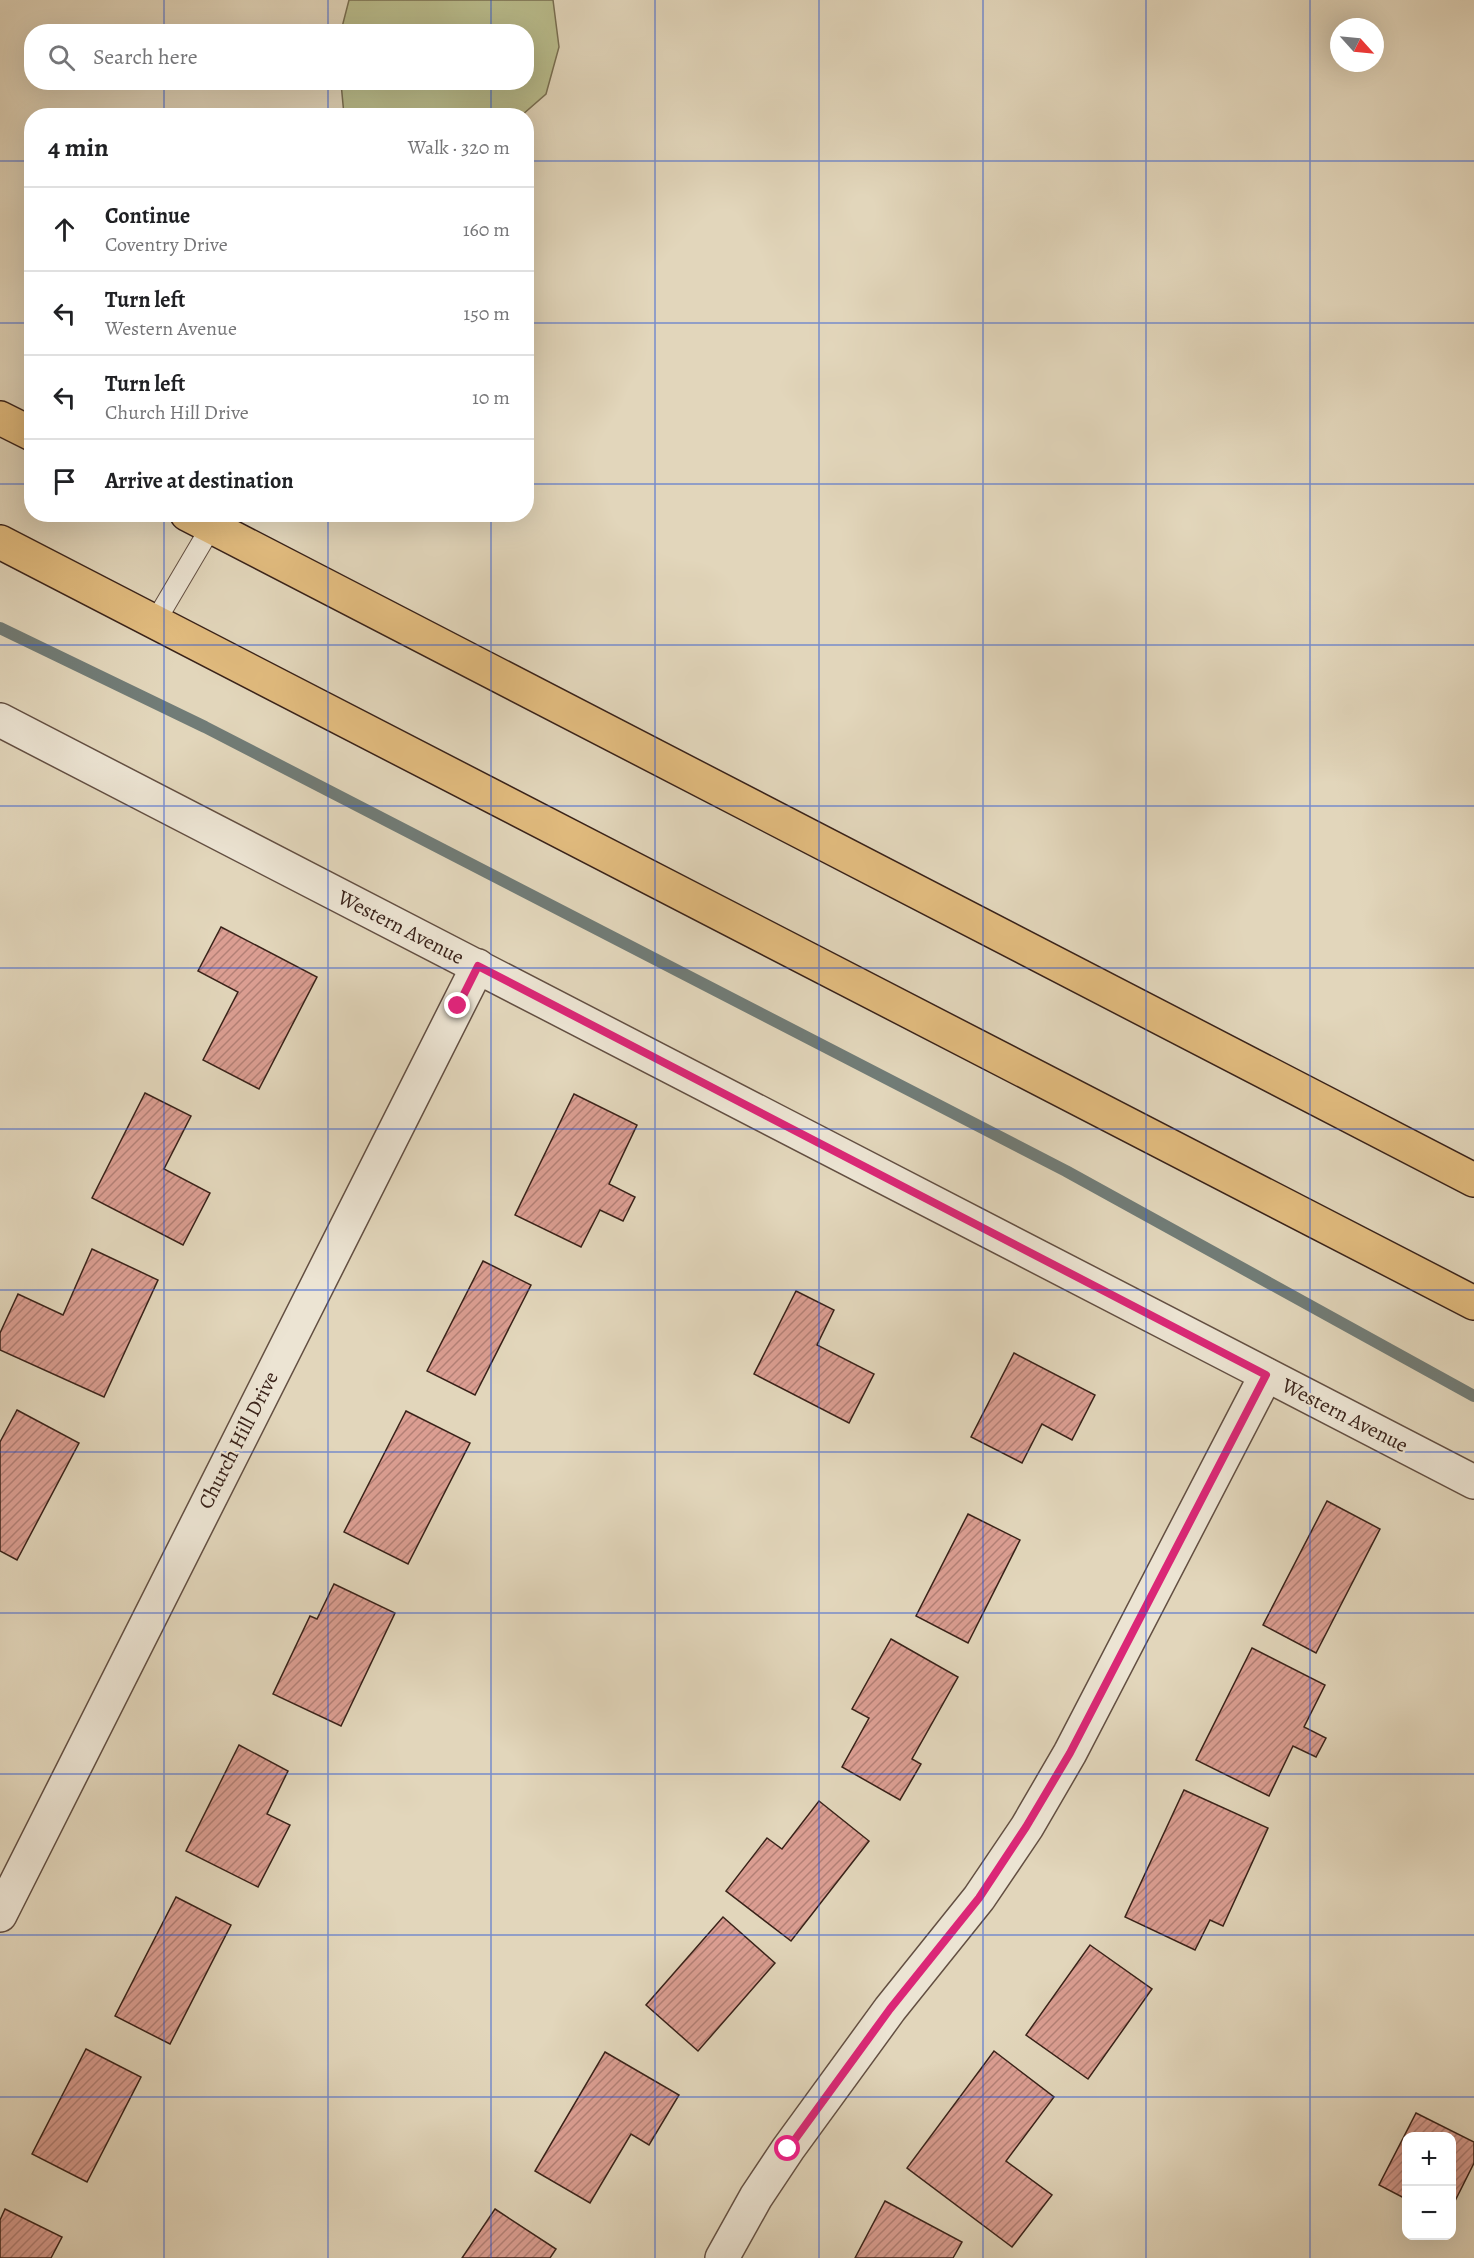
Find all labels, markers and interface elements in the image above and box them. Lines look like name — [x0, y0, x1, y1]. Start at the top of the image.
north arrow — [1330, 18, 1384, 72]
search box — [24, 24, 534, 90]
icon: search — [45, 41, 78, 74]
text: Search here — [93, 42, 198, 72]
text: 4 min — [48, 130, 109, 165]
text: Walk · 320 m — [408, 134, 510, 161]
text: Continue — [105, 201, 190, 231]
icon: ahead — [48, 213, 81, 246]
text: 160 m — [463, 216, 510, 243]
text: Coventry Drive — [105, 231, 228, 258]
text: Turn left — [105, 285, 185, 315]
icon: left — [48, 297, 81, 330]
text: 150 m — [463, 300, 510, 327]
text: Western Avenue — [105, 315, 237, 342]
text: Turn left — [105, 369, 185, 399]
icon: left — [48, 381, 81, 414]
text: 10 m — [472, 384, 510, 411]
text: Church Hill Drive — [105, 399, 249, 426]
icon: arrive — [48, 465, 81, 498]
text: Arrive at destination — [105, 466, 294, 496]
street label: Western Avenue — [332, 883, 469, 971]
route end — [444, 992, 470, 1018]
street label: Church Hill Drive — [191, 1366, 285, 1514]
street label: Western Avenue — [1276, 1371, 1413, 1459]
map controls — [1402, 2132, 1456, 2240]
button: + — [1402, 2132, 1456, 2186]
route start — [774, 2135, 800, 2161]
button: − — [1402, 2186, 1456, 2240]

